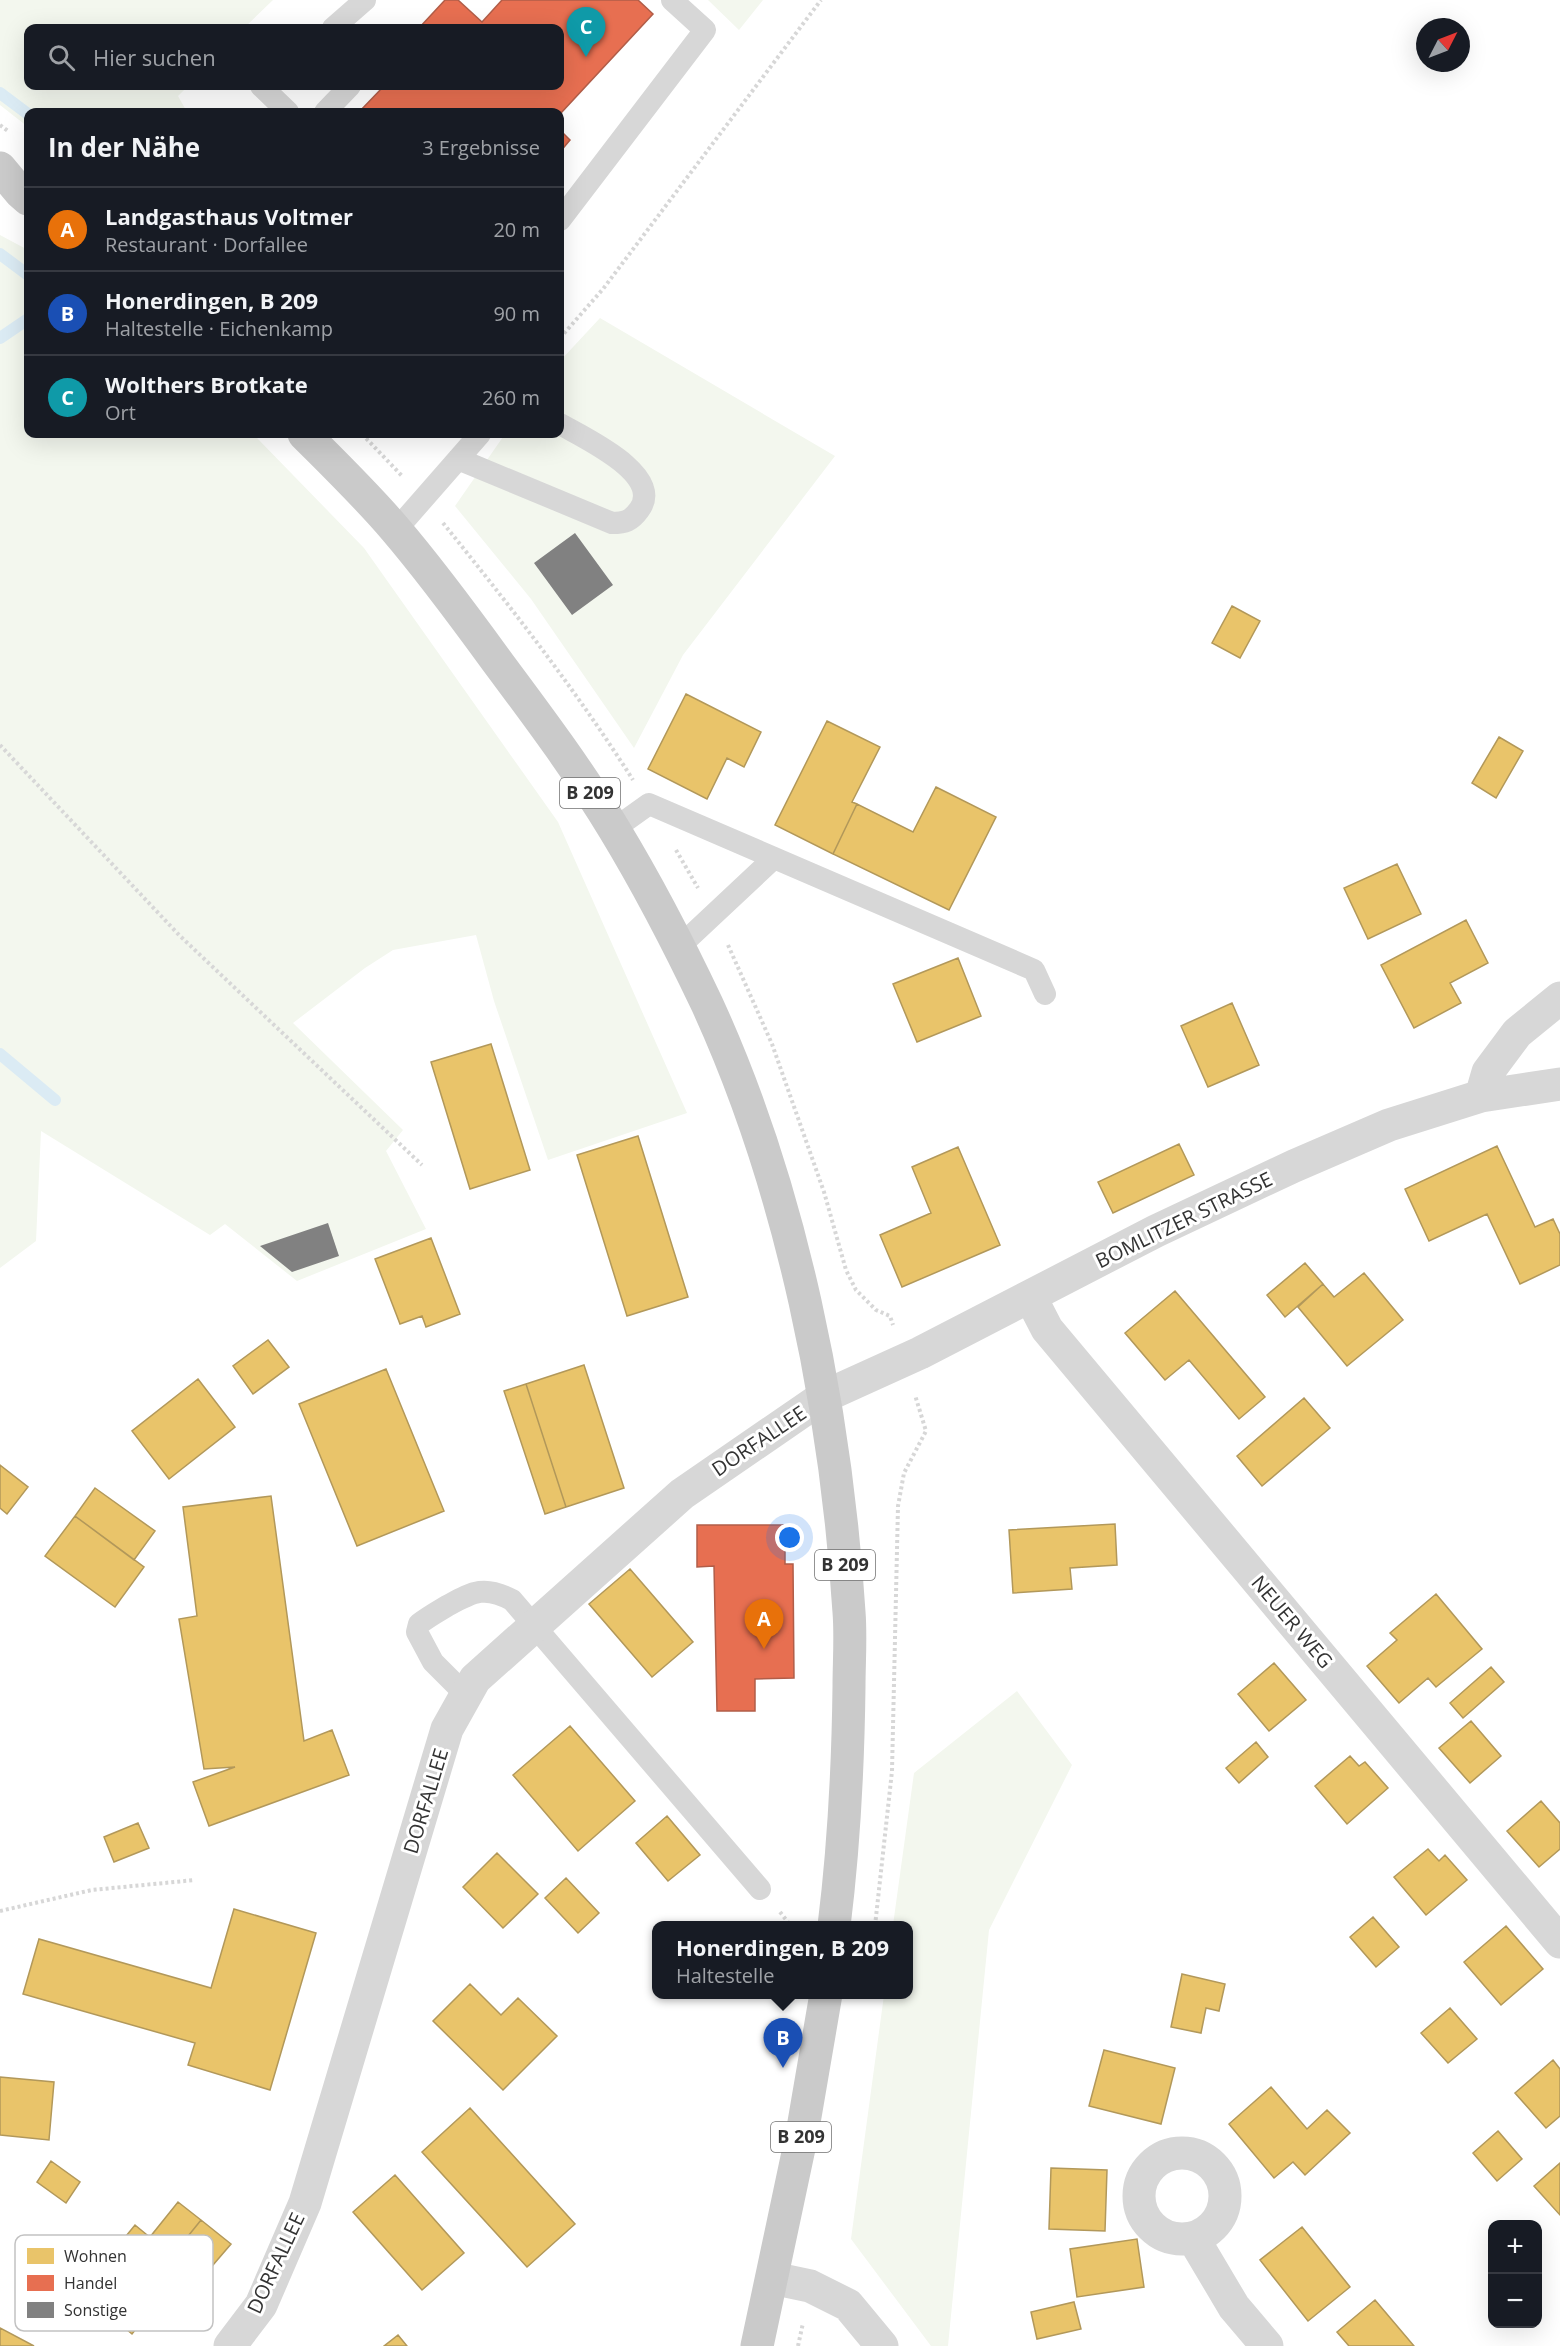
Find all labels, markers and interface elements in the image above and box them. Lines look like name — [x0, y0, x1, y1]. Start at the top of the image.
pin: C — [566, 8, 606, 57]
north arrow — [1416, 18, 1470, 72]
search box — [24, 24, 564, 90]
icon: search — [45, 41, 78, 74]
text: Hier suchen — [93, 42, 216, 72]
text: In der Nähe — [48, 129, 200, 165]
text: 3 Ergebnisse — [422, 134, 540, 161]
text: Landgasthaus Voltmer — [105, 201, 353, 231]
text: A — [61, 216, 74, 243]
text: 20 m — [493, 216, 540, 243]
text: Restaurant · Dorfallee — [105, 231, 308, 258]
text: Honerdingen, B 209 — [105, 285, 318, 315]
text: B — [61, 300, 74, 327]
text: 90 m — [493, 300, 540, 327]
text: Haltestelle · Eichenkamp — [105, 315, 333, 342]
text: Wolthers Brotkate — [105, 369, 308, 399]
text: C — [61, 384, 74, 411]
text: 260 m — [482, 384, 540, 411]
text: Ort — [105, 399, 136, 426]
road number: B 209 — [560, 778, 620, 808]
street label: BOMLITZER STRASSE — [1091, 1165, 1277, 1274]
street label: DORFALLEE — [706, 1399, 811, 1482]
your location — [775, 1523, 804, 1552]
road number: B 209 — [815, 1550, 875, 1580]
street label: NEUER WEG — [1246, 1570, 1339, 1674]
pin: A — [744, 1600, 783, 1649]
street label: DORFALLEE — [397, 1745, 454, 1857]
popup — [652, 1921, 913, 1999]
text: Honerdingen, B 209 — [676, 1932, 889, 1962]
text: Haltestelle — [676, 1962, 774, 1989]
pin: B — [764, 2018, 802, 2068]
road number: B 209 — [771, 2122, 831, 2152]
street label: DORFALLEE — [240, 2208, 311, 2318]
map controls — [1488, 2220, 1542, 2328]
button: + — [1488, 2220, 1542, 2274]
legend — [15, 2235, 213, 2331]
text: Wohnen — [64, 2245, 127, 2267]
text: Handel — [64, 2272, 117, 2294]
button: − — [1488, 2274, 1542, 2328]
text: Sonstige — [64, 2299, 127, 2321]

